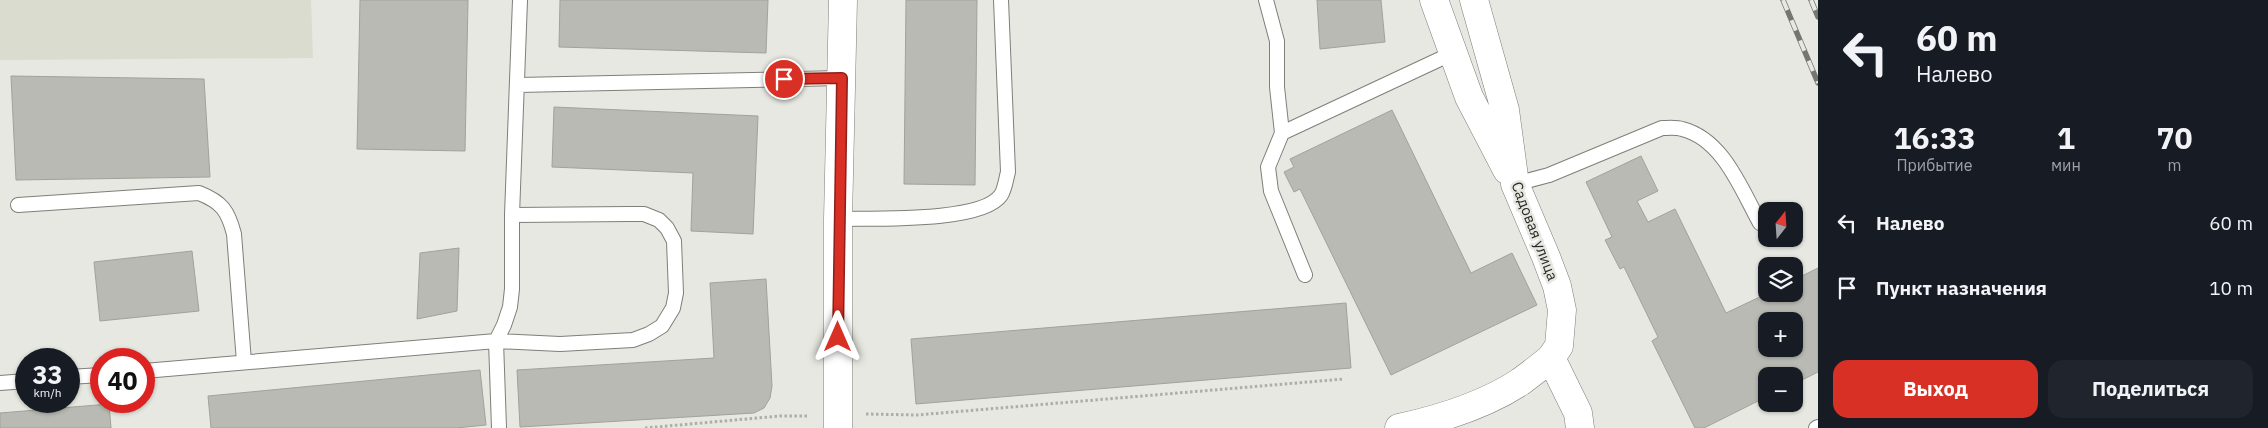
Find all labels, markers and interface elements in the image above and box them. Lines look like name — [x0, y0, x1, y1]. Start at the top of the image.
text: 60 m — [1916, 15, 1998, 61]
icon: left — [1833, 20, 1898, 85]
pin — [763, 58, 805, 100]
text: Налево — [1916, 59, 1993, 88]
icon: arrive — [770, 65, 798, 93]
text: 16:33 — [1894, 118, 1975, 157]
text: 1 — [2057, 118, 2075, 157]
text: 70 — [2156, 118, 2192, 157]
text: Прибытие — [1896, 155, 1973, 175]
text: мин — [2051, 155, 2081, 175]
text: m — [2167, 155, 2181, 175]
street label: Садовая улица — [1507, 179, 1563, 283]
north arrow — [1758, 202, 1802, 248]
map controls — [1758, 202, 1803, 412]
icon: left — [1833, 209, 1861, 237]
text: Налево — [1876, 211, 1945, 235]
text: 60 m — [2209, 211, 2253, 235]
button: layers — [1758, 257, 1803, 302]
icon: arrive — [1833, 274, 1861, 302]
text: Пункт назначения — [1876, 276, 2047, 300]
text: 10 m — [2209, 276, 2253, 300]
position arrow — [811, 310, 863, 362]
button: + — [1758, 312, 1803, 357]
speed limit sign: 40 — [90, 348, 155, 413]
text: 33 — [32, 358, 63, 391]
button: Выход — [1833, 360, 2038, 418]
button: Поделиться — [2048, 360, 2253, 418]
button: − — [1758, 367, 1803, 412]
text: km/h — [33, 385, 62, 400]

